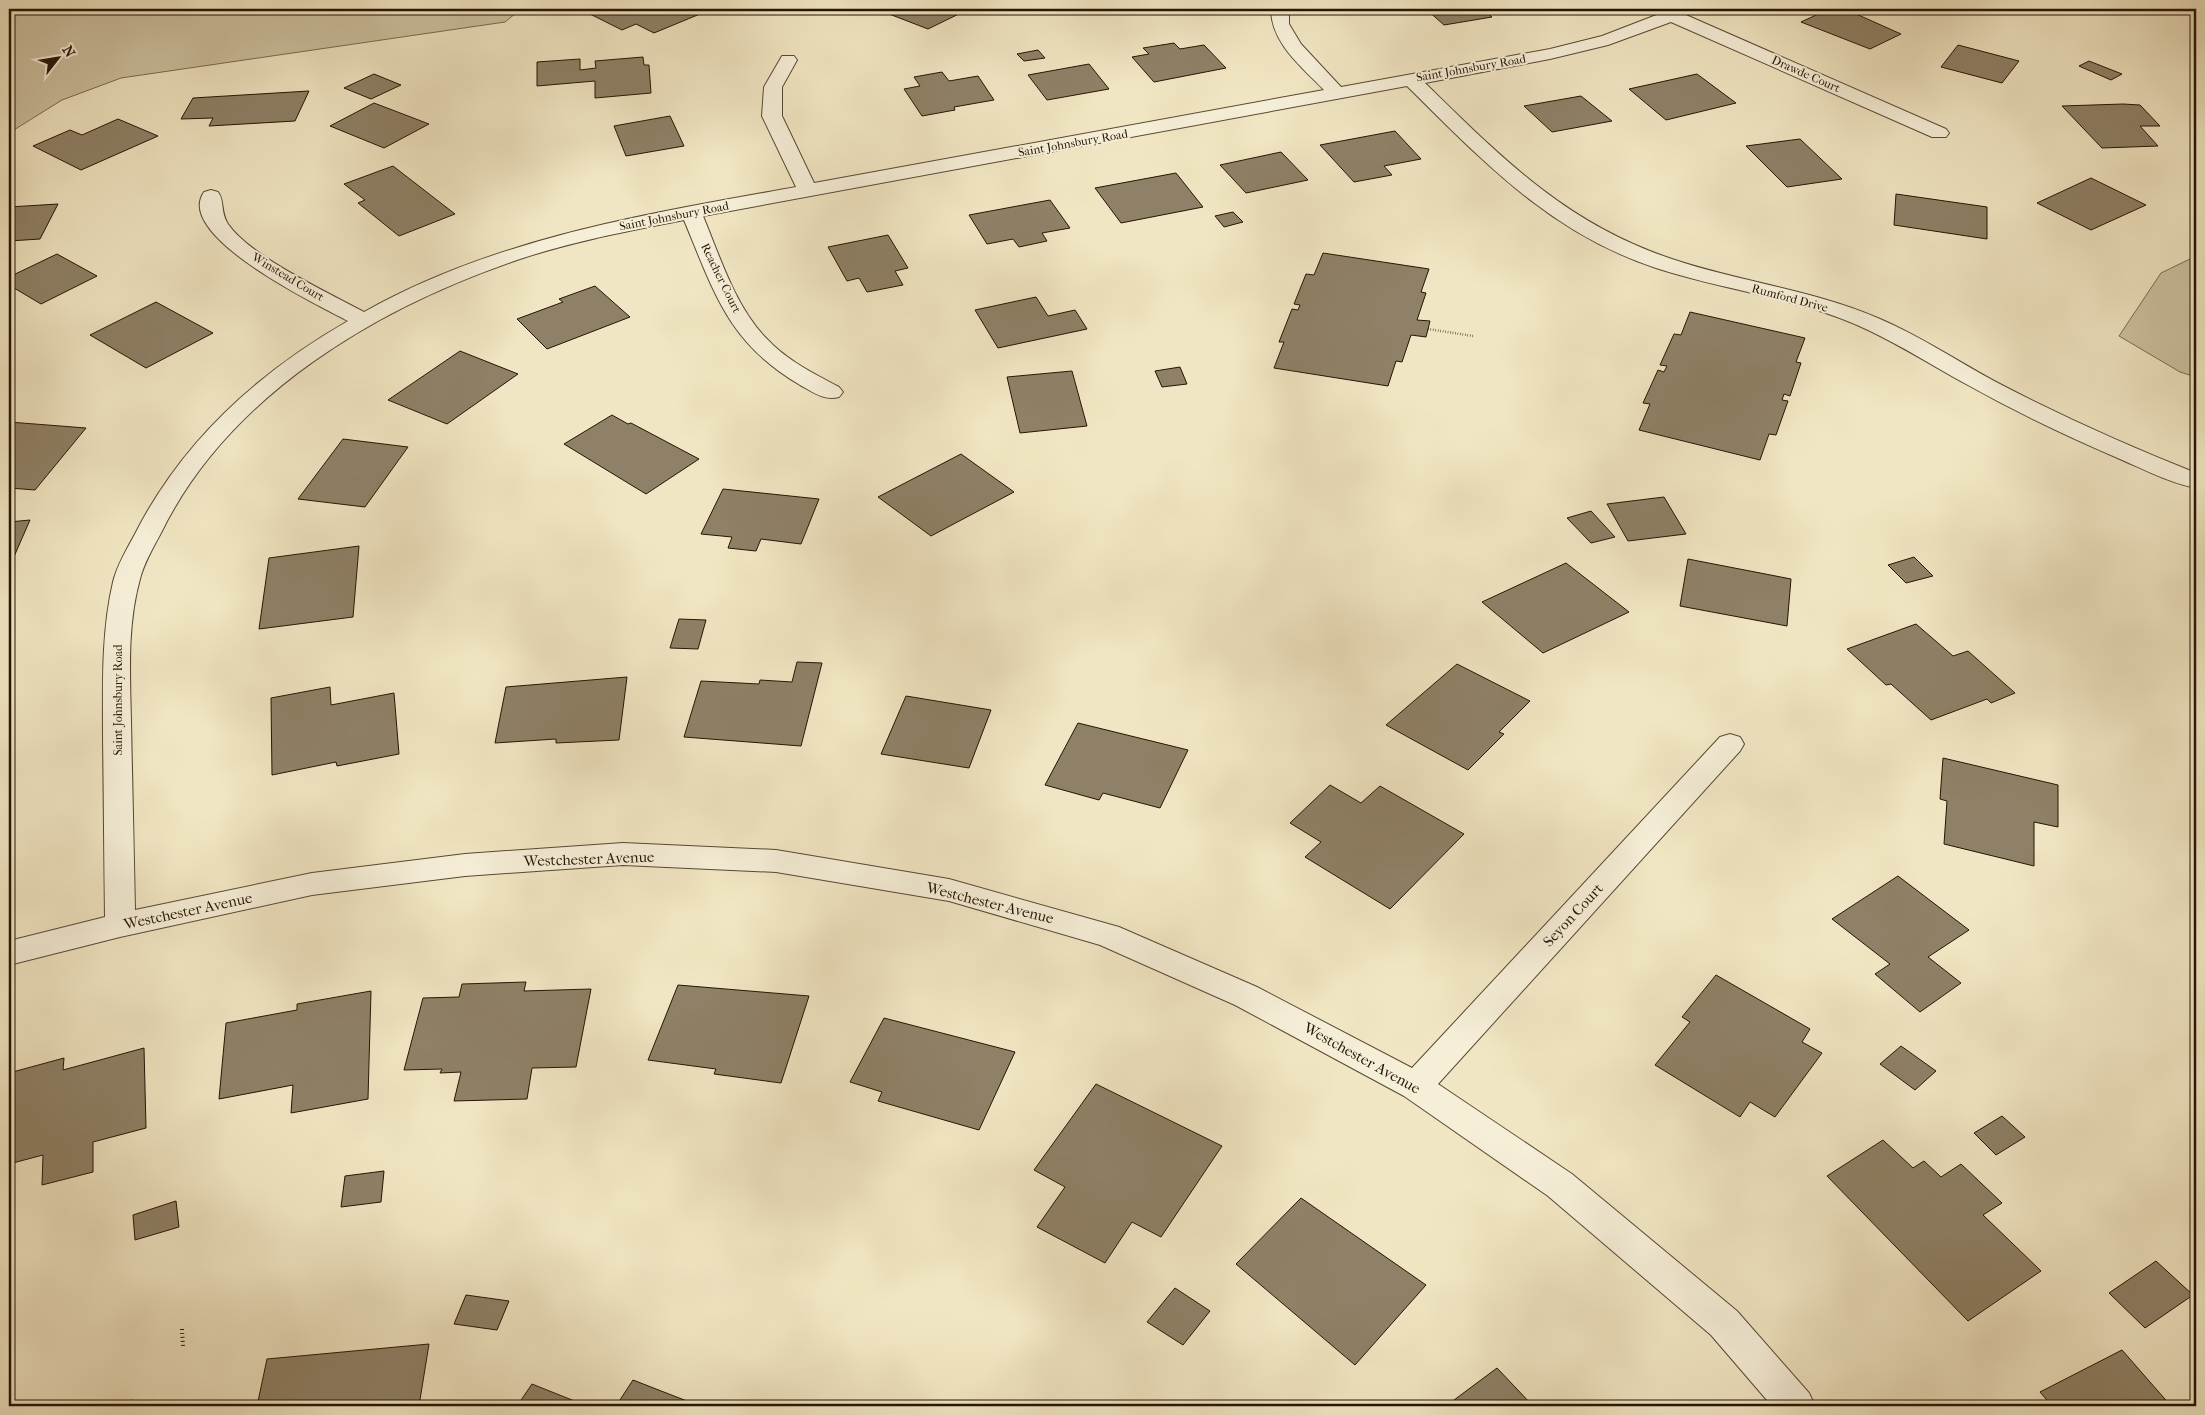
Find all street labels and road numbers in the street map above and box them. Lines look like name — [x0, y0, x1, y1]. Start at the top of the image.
street label: Saint Johnsbury Road — [1415, 51, 1527, 85]
street label: Drawde Court — [1770, 53, 1843, 96]
street label: Saint Johnsbury Road — [1017, 126, 1129, 160]
street label: Saint Johnsbury Road — [618, 198, 730, 233]
street label: Reacher Court — [698, 241, 744, 316]
street label: Winstead Court — [248, 249, 327, 304]
street label: Rumford Drive — [1750, 281, 1830, 315]
street label: Saint Johnsbury Road — [111, 644, 125, 756]
street label: Westchester Avenue — [522, 848, 655, 870]
street label: Westchester Avenue — [923, 878, 1056, 928]
street label: Seyon Court — [1539, 879, 1607, 950]
street label: Westchester Avenue — [121, 888, 254, 934]
street label: Westchester Avenue — [1300, 1018, 1424, 1098]

